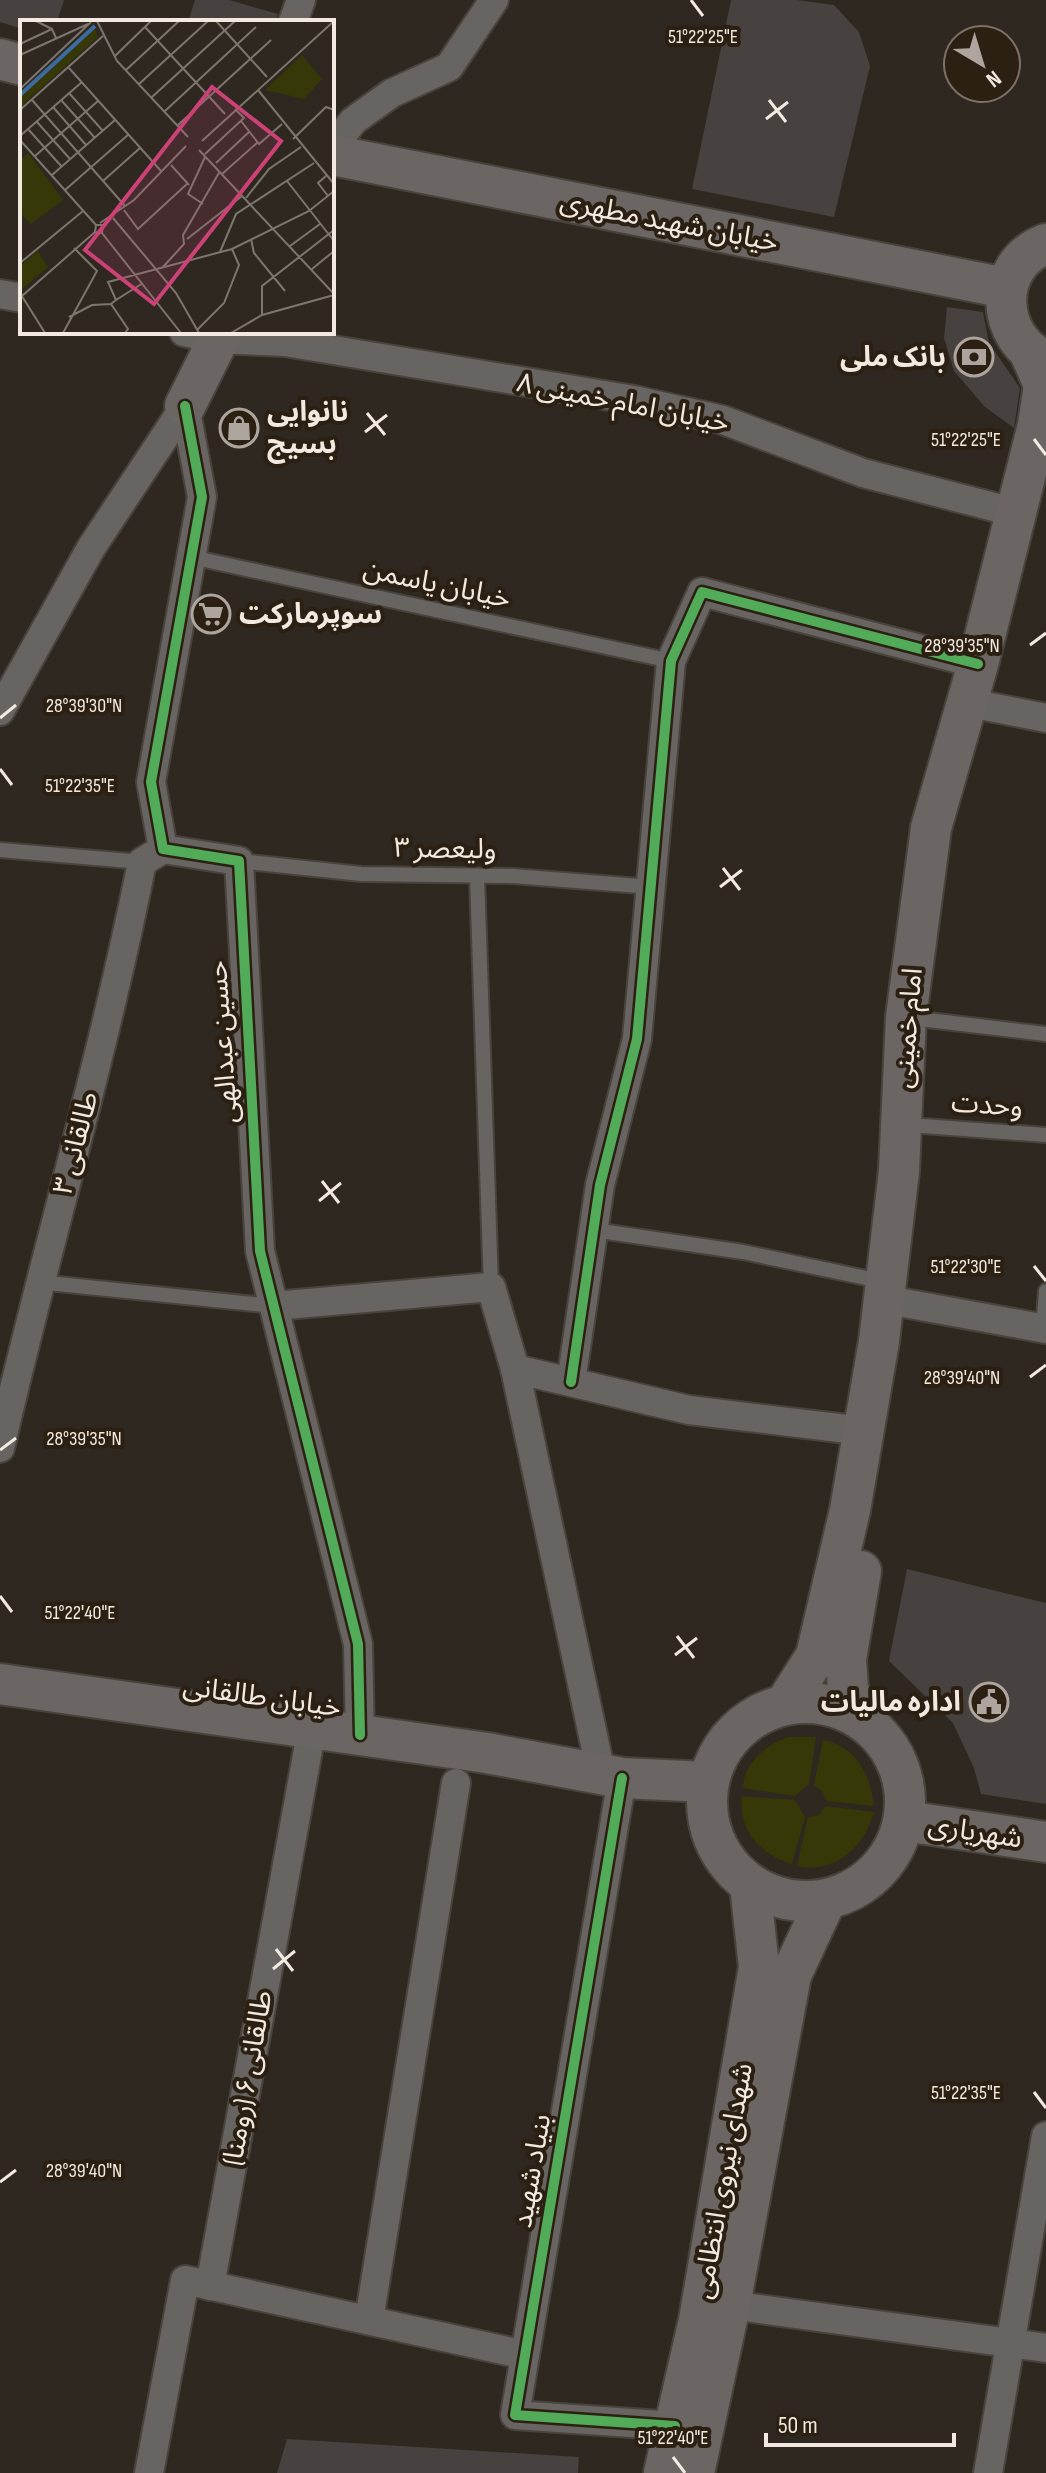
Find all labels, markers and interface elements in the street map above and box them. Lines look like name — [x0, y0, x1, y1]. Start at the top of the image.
inset map — [20, 20, 334, 334]
north arrow — [942, 24, 1022, 104]
text: 51°22'25"E — [668, 25, 738, 49]
text: N — [980, 64, 1006, 93]
street label: خیابان شهید مطهری — [557, 185, 781, 259]
bank icon: بانک ملی — [953, 336, 995, 378]
place label: بانک ملی — [840, 341, 946, 374]
street label: خیابان امام خمینی ۸ — [513, 366, 732, 443]
place label: نانوایی بسیج — [267, 396, 348, 464]
shop icon: نانوایی بسیج — [218, 407, 260, 449]
text: 51°22'25"E — [931, 428, 1001, 452]
street label: خیابان یاسمن — [360, 552, 514, 616]
supermarket icon: سوپرمارکت — [190, 593, 232, 635]
place label: سوپرمارکت — [239, 598, 382, 631]
text: 28°39'35"N — [924, 634, 1000, 658]
text: 28°39'30"N — [46, 694, 122, 718]
text: 51°22'35"E — [45, 774, 115, 798]
street label: ولیعصر ۳ — [393, 832, 497, 866]
street label: حسین عبدالهی — [201, 960, 245, 1124]
street label: امام خمینی — [886, 966, 933, 1090]
street label: وحدت — [950, 1086, 1024, 1124]
street label: طالقانی ۳ — [46, 1088, 106, 1198]
text: 51°22'30"E — [930, 1255, 1002, 1279]
text: 28°39'40"N — [924, 1366, 1000, 1390]
text: 28°39'35"N — [46, 1427, 122, 1451]
text: 51°22'40"E — [44, 1601, 116, 1625]
street label: خیابان طالقانی — [181, 1670, 343, 1724]
public building icon: اداره مالیات — [968, 1681, 1010, 1723]
place label: اداره مالیات — [821, 1686, 961, 1719]
street label: شهریاری — [926, 1808, 1024, 1856]
street label: طالقانی ۶ (رومنا) — [216, 1988, 280, 2168]
street label: شهدای نیروی انتظامی — [686, 2061, 760, 2301]
text: 51°22'35"E — [931, 2081, 1001, 2105]
street label: بنیاد شهید — [506, 2111, 558, 2231]
text: 28°39'40"N — [46, 2159, 122, 2183]
scale bar — [766, 2397, 954, 2447]
text: 50 m — [778, 2411, 818, 2440]
text: 51°22'40"E — [637, 2426, 709, 2450]

